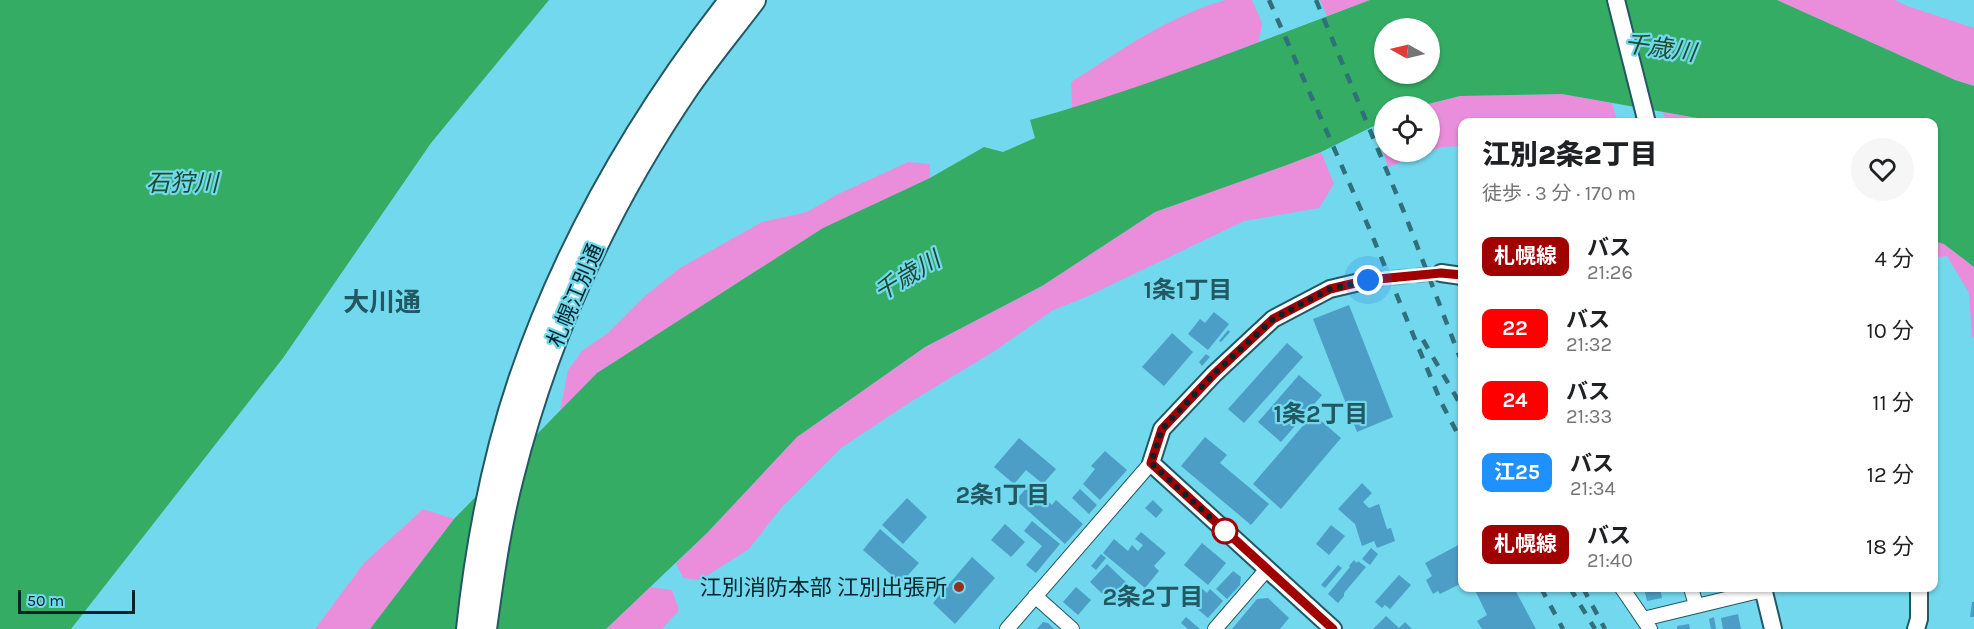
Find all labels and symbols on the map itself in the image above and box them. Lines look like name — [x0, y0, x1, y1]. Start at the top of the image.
north arrow — [1374, 18, 1440, 84]
water label: 千歳川 — [1622, 29, 1701, 67]
water label: 石狩川 — [146, 169, 221, 197]
street label: 札幌江別通 — [542, 240, 609, 351]
water label: 千歳川 — [869, 244, 948, 307]
your location — [1353, 265, 1383, 295]
district label: 1条1丁目 — [1143, 276, 1233, 304]
district label: 大川通 — [343, 287, 421, 318]
district label: 1条2丁目 — [1273, 400, 1369, 428]
district label: 2条1丁目 — [955, 481, 1051, 509]
unlabelled marker — [1212, 518, 1238, 544]
place label: 江別消防本部 江別出張所 — [700, 575, 947, 601]
marker: 江別消防本部 江別出張所 — [952, 580, 966, 594]
district label: 2条2丁目 — [1102, 583, 1204, 611]
scale bar — [18, 587, 135, 614]

